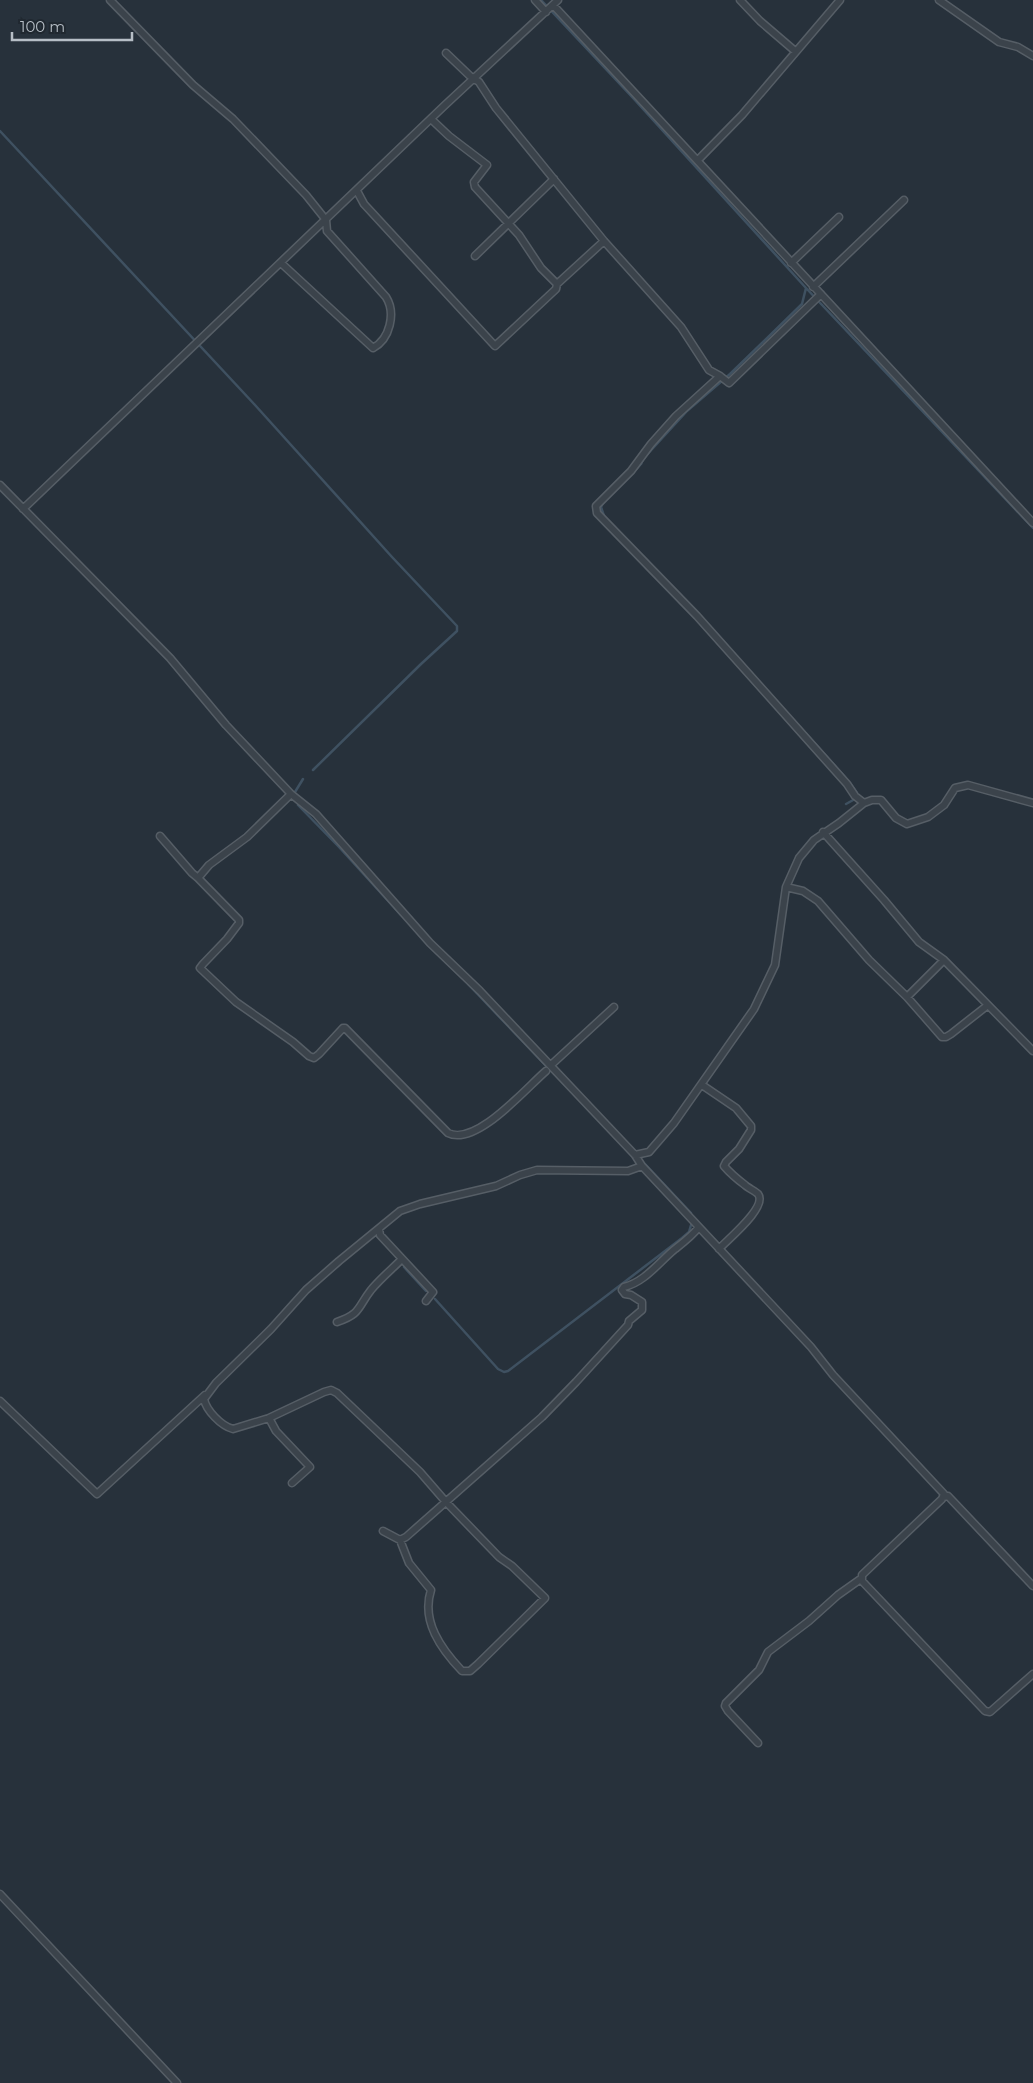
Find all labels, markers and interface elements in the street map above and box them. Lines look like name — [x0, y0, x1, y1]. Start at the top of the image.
scale bar — [12, 10, 132, 42]
text: 100 m — [20, 17, 65, 36]

